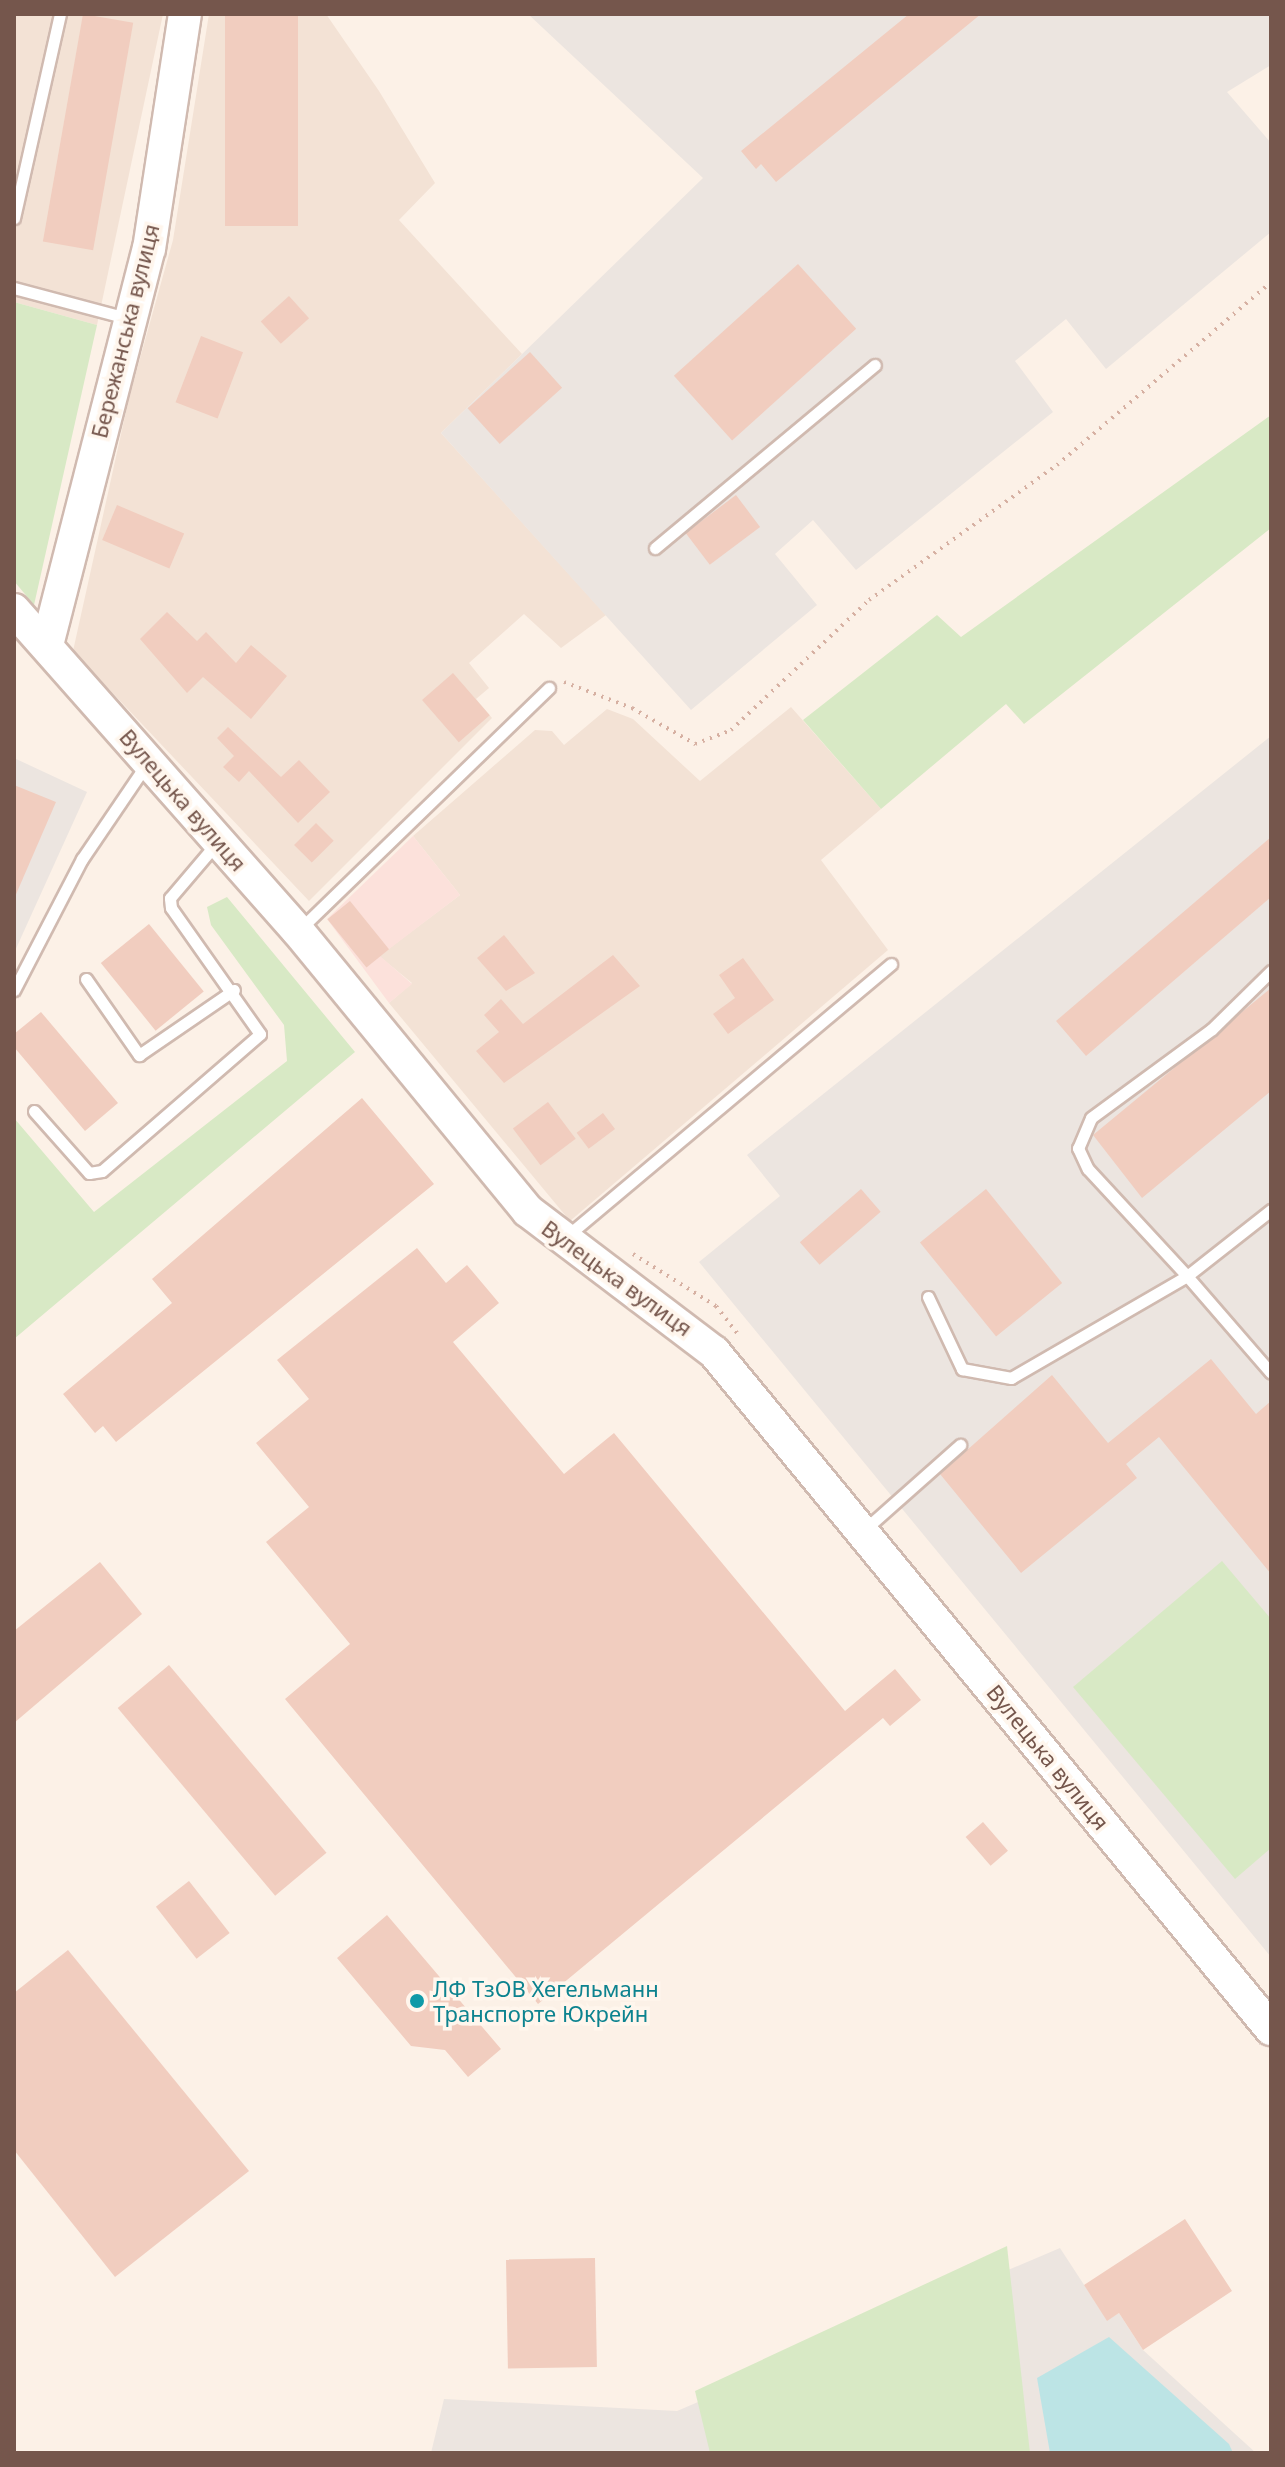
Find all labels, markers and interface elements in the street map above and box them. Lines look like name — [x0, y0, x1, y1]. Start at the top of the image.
street label: Бережанська вулиця — [86, 221, 164, 441]
street label: Вулецька вулиця — [114, 724, 252, 876]
street label: Вулецька вулиця — [537, 1215, 697, 1341]
street label: Вулецька вулиця — [981, 1679, 1115, 1835]
place label: ЛФ ТзОВ Хегельманн Транспорте Юкрейн — [433, 1975, 659, 2026]
marker: ЛФ ТзОВ Хегельманн Транспорте Юкрейн — [408, 1992, 426, 2010]

